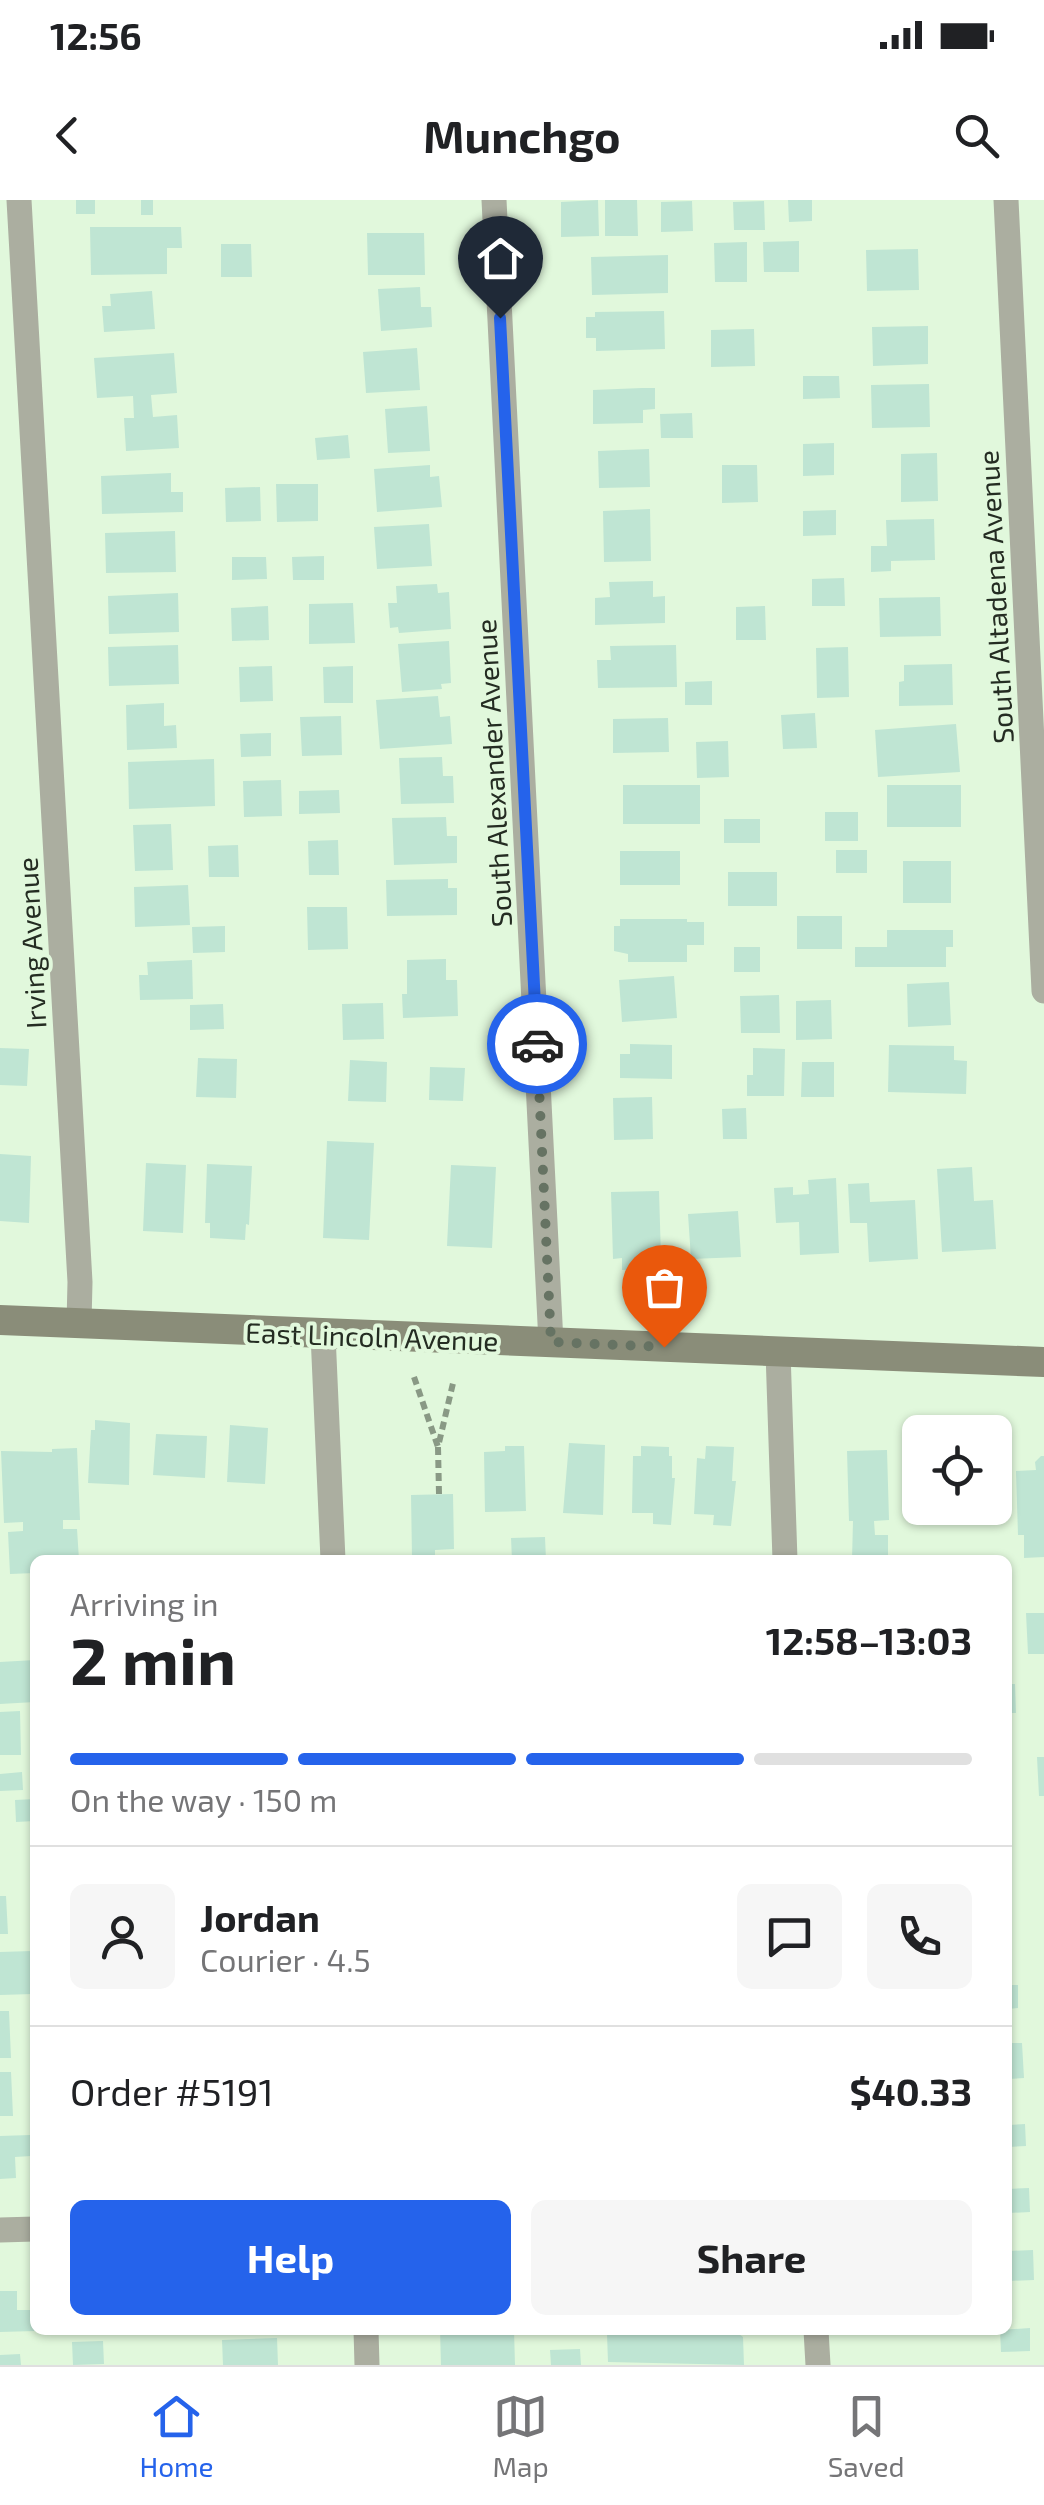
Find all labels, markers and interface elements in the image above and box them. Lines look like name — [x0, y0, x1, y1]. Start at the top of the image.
text: 12:56 — [50, 12, 142, 58]
icon: back — [40, 108, 95, 163]
text: Munchgo — [423, 108, 621, 162]
icon: search — [949, 108, 1004, 163]
pin — [458, 216, 543, 319]
icon: home — [473, 231, 528, 286]
street label: South Altadena Avenue — [970, 449, 1020, 745]
street label: South Alexander Avenue — [468, 618, 518, 928]
street label: Irving Avenue — [10, 856, 52, 1030]
courier — [487, 994, 587, 1094]
icon: car — [510, 1017, 565, 1072]
pin — [622, 1245, 707, 1348]
icon: bag — [637, 1260, 692, 1315]
street label: East Lincoln Avenue — [245, 1315, 499, 1357]
map controls — [902, 1415, 1012, 1525]
button: locate — [902, 1415, 1012, 1525]
text: Arriving in — [70, 1584, 219, 1622]
text: 12:58–13:03 — [766, 1617, 972, 1663]
text: 2 min — [70, 1620, 236, 1698]
text: On the way · 150 m — [70, 1780, 337, 1818]
button: person — [70, 1884, 175, 1989]
button: chat — [737, 1884, 842, 1989]
button: phone — [867, 1884, 972, 1989]
text: Jordan — [200, 1894, 320, 1940]
text: Courier · 4.5 — [200, 1940, 371, 1978]
text: Order #5191 — [70, 2068, 274, 2114]
text: $40.33 — [849, 2068, 972, 2114]
button: Help — [70, 2200, 511, 2315]
button: Share — [531, 2200, 972, 2315]
tab: Home — [139, 2389, 214, 2483]
tab: Map — [493, 2389, 549, 2483]
tab: Saved — [828, 2389, 905, 2483]

